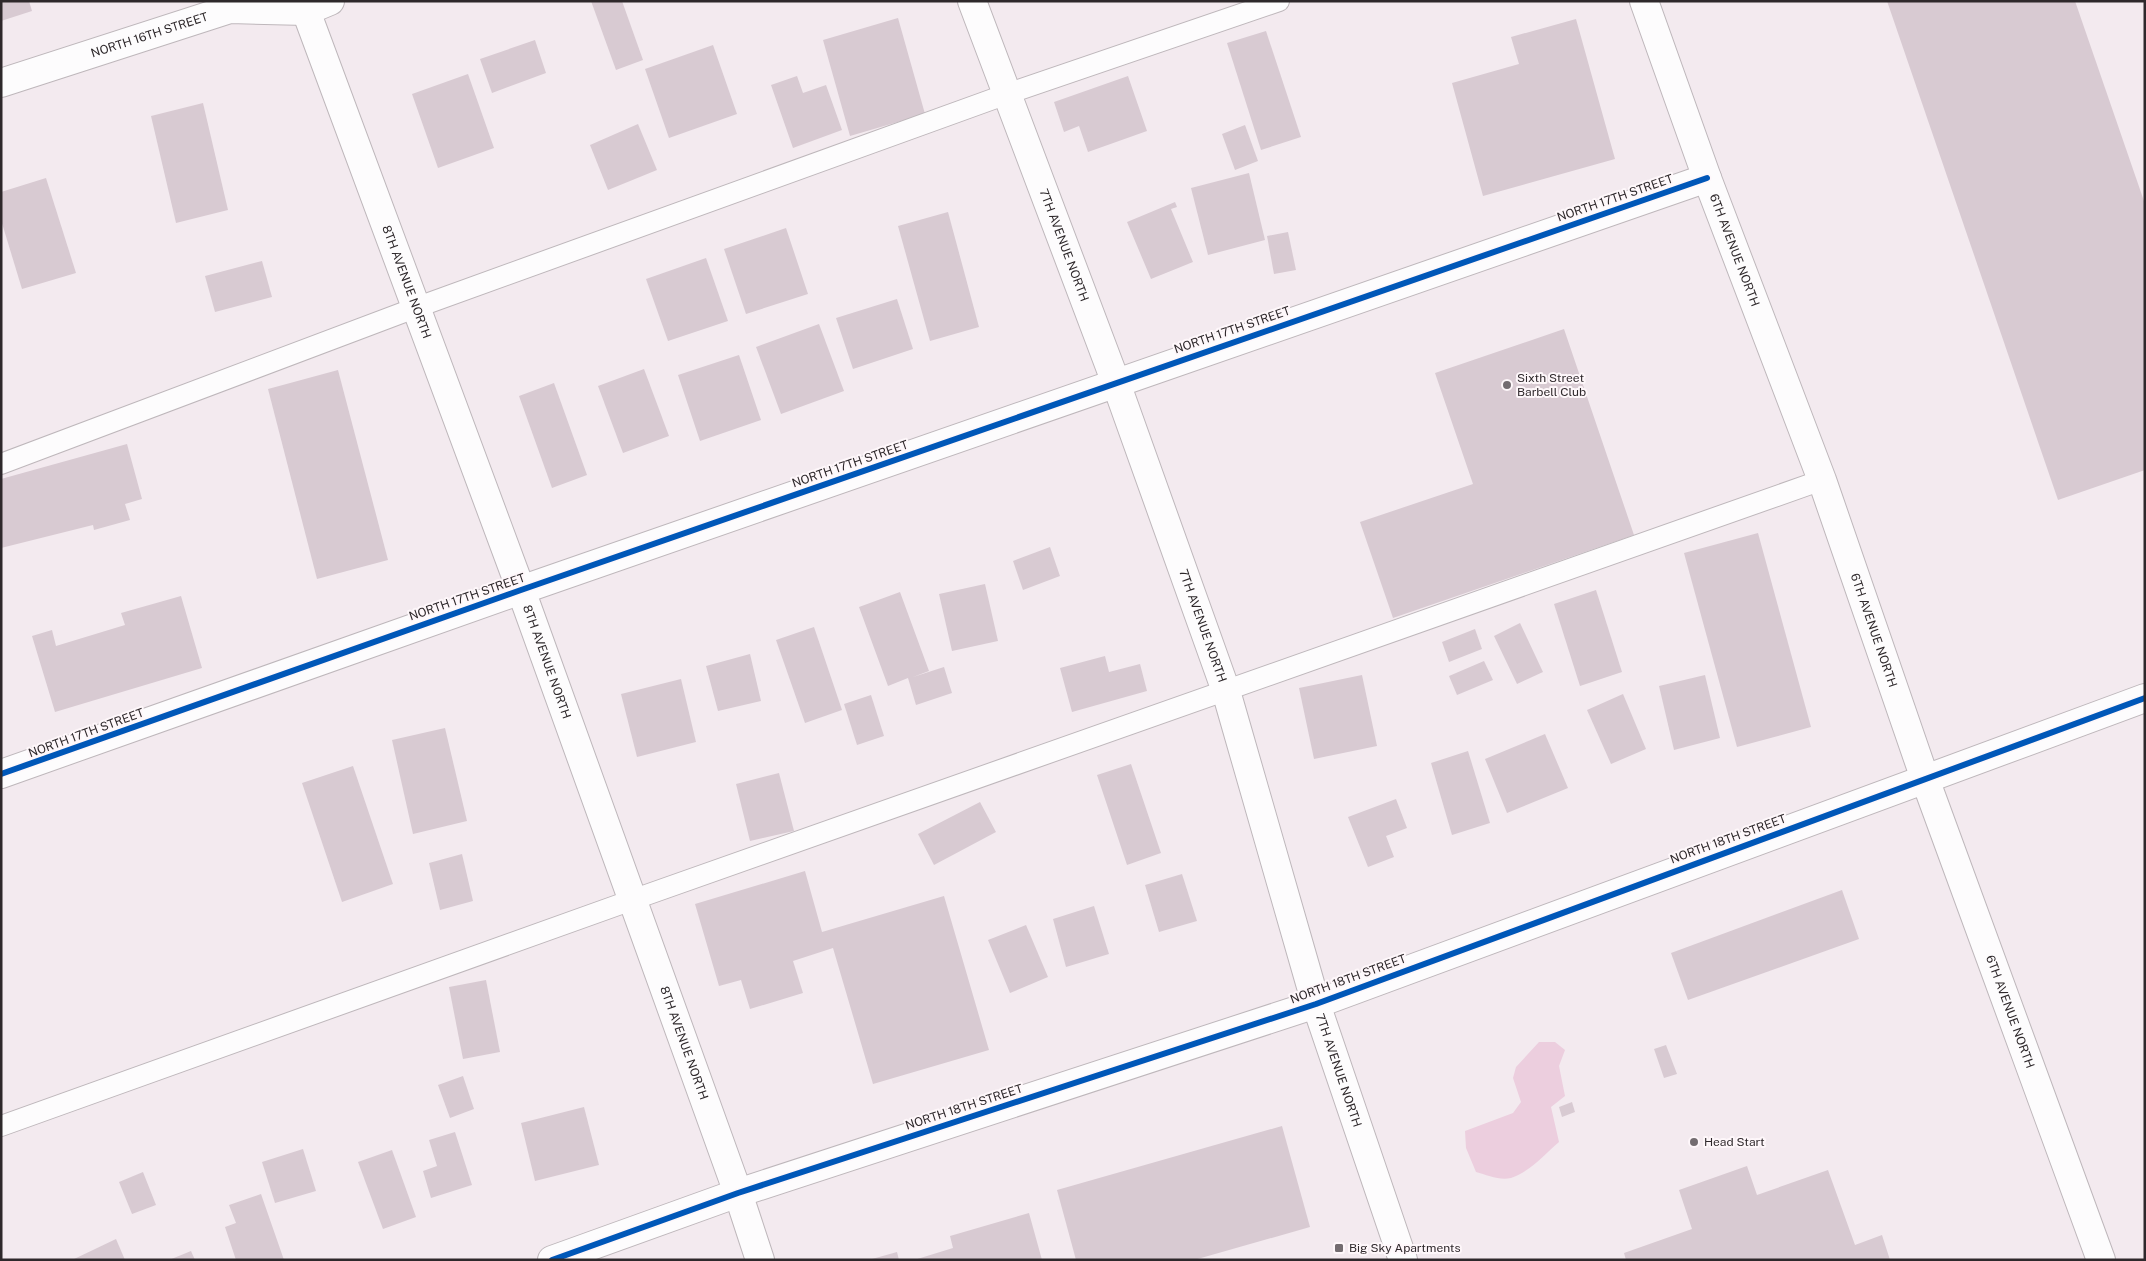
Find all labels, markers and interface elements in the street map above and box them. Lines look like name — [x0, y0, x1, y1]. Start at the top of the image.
street label: NORTH 16TH STREET — [89, 10, 210, 60]
street label: NORTH 17TH STREET — [1555, 172, 1675, 224]
street label: 7TH AVENUE NORTH — [1036, 187, 1092, 303]
street label: 6TH AVENUE NORTH — [1707, 192, 1762, 308]
street label: 8TH AVENUE NORTH — [379, 223, 434, 341]
street label: NORTH 17TH STREET — [1172, 304, 1292, 356]
place label: Sixth Street Barbell Club — [1517, 371, 1586, 399]
marker: Sixth Street Barbell Club — [1501, 379, 1513, 391]
street label: NORTH 17TH STREET — [790, 438, 910, 490]
street label: 7TH AVENUE NORTH — [1176, 567, 1229, 684]
street label: NORTH 17TH STREET — [407, 571, 527, 623]
street label: 6TH AVENUE NORTH — [1848, 572, 1900, 689]
street label: 8TH AVENUE NORTH — [520, 603, 574, 721]
street label: NORTH 17TH STREET — [26, 706, 146, 760]
street label: NORTH 18TH STREET — [1668, 811, 1788, 867]
street label: NORTH 18TH STREET — [1288, 951, 1408, 1007]
street label: 6TH AVENUE NORTH — [1983, 953, 2037, 1070]
street label: 8TH AVENUE NORTH — [657, 984, 711, 1102]
street label: 7TH AVENUE NORTH — [1313, 1012, 1364, 1129]
street label: NORTH 18TH STREET — [904, 1081, 1024, 1133]
place label: Head Start — [1704, 1135, 1765, 1149]
marker: Head Start — [1688, 1136, 1700, 1148]
place label: Big Sky Apartments — [1349, 1241, 1461, 1255]
marker: Big Sky Apartments — [1333, 1242, 1345, 1254]

